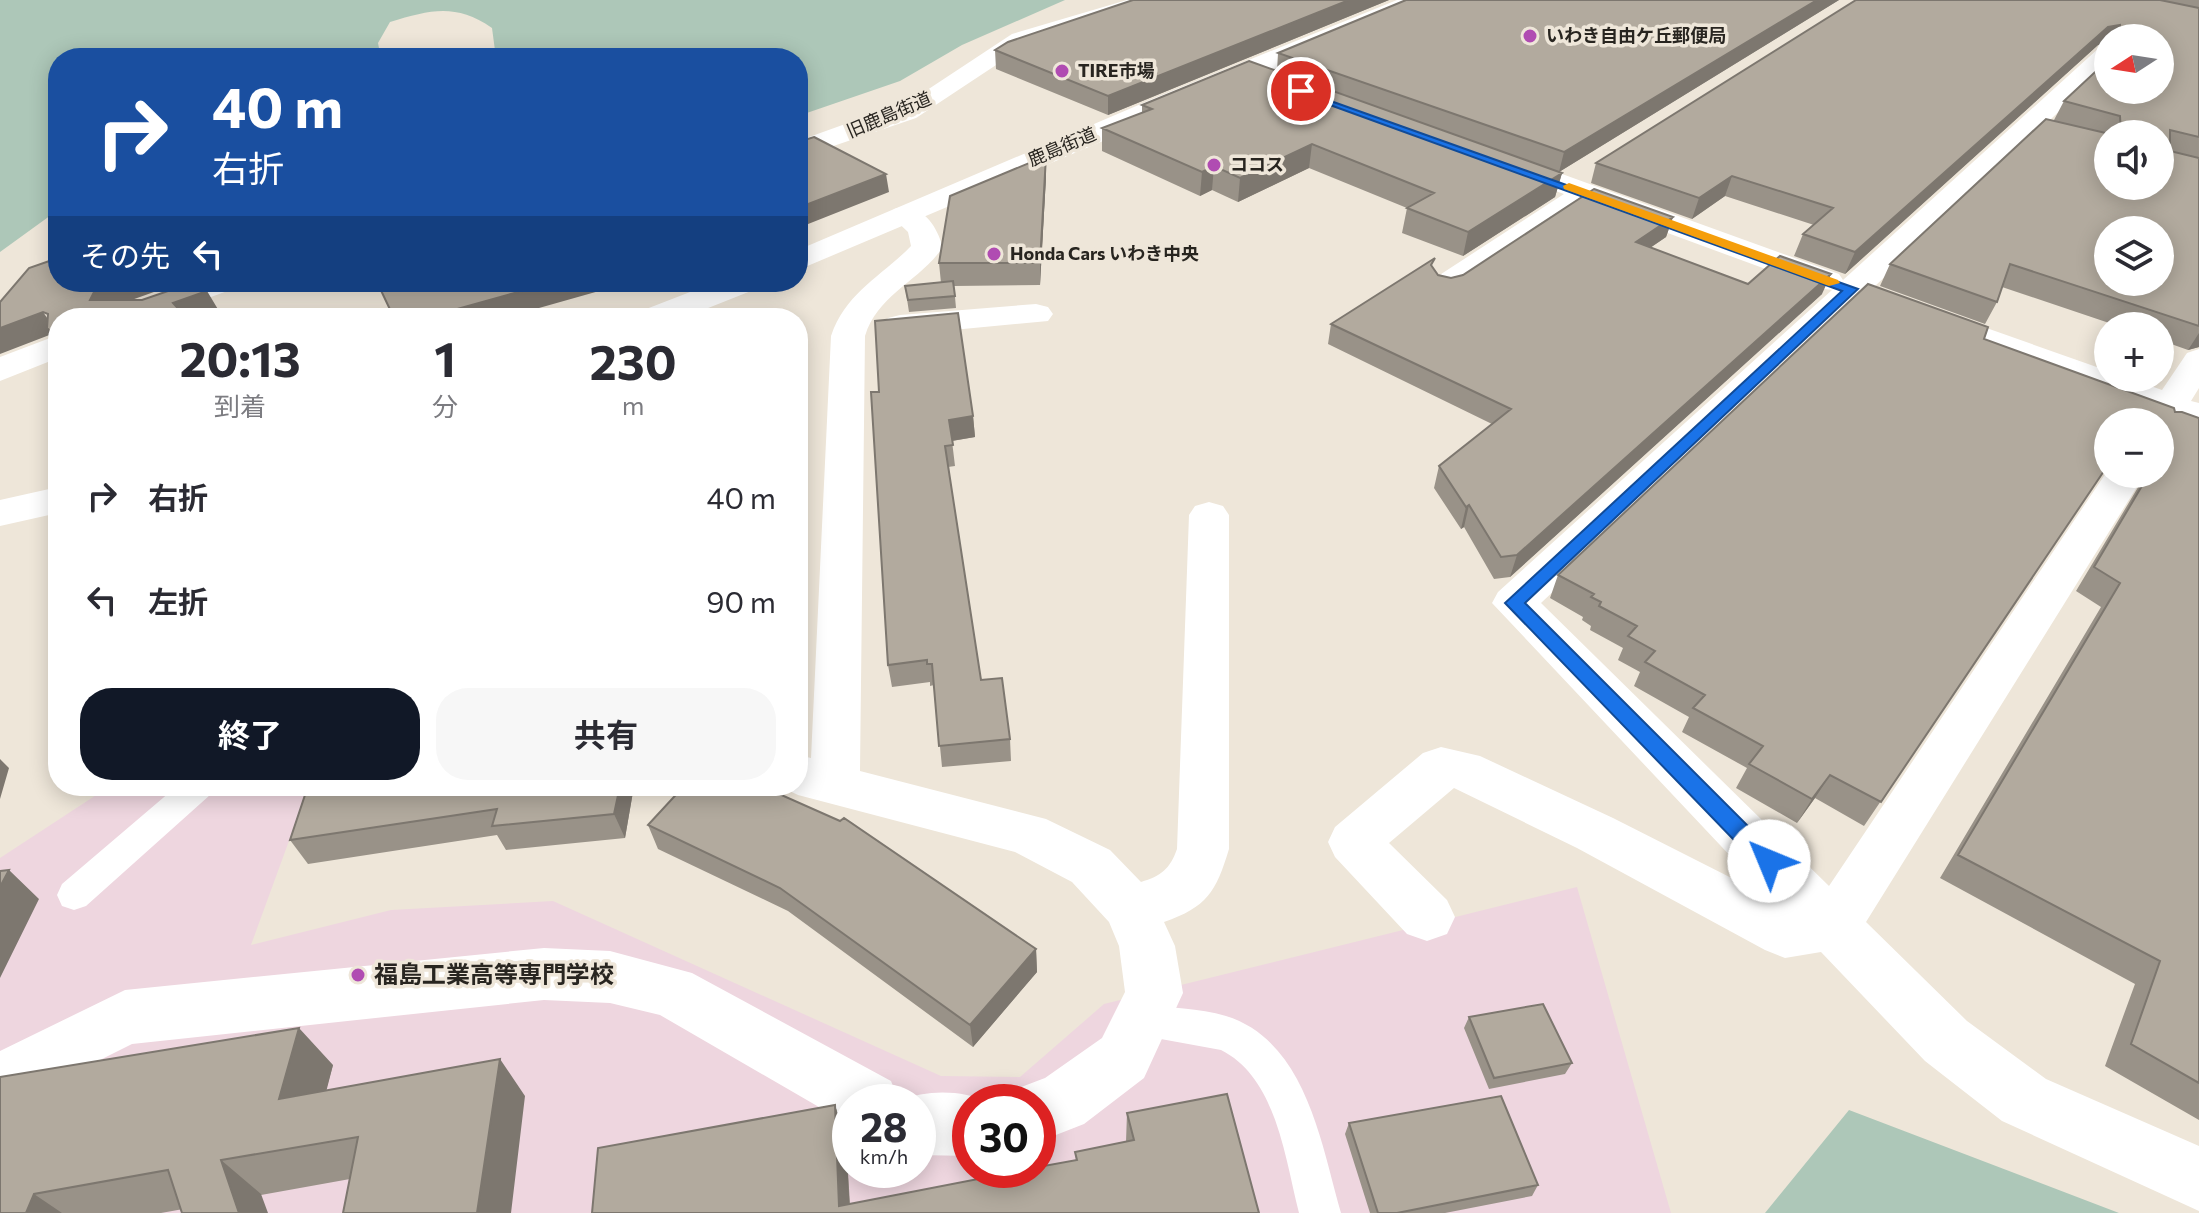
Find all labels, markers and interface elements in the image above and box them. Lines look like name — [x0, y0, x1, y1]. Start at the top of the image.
place label: いわき自由ケ丘郵便局 — [1546, 24, 1726, 46]
north arrow — [2094, 24, 2174, 104]
map controls — [2094, 24, 2174, 488]
marker: いわき自由ケ丘郵便局 — [1521, 27, 1539, 45]
pin — [1267, 57, 1335, 125]
place label: TIRE市場 — [1078, 59, 1154, 81]
marker: TIRE市場 — [1053, 62, 1071, 80]
icon: arrive — [1279, 69, 1323, 113]
text: 40 m — [212, 71, 343, 140]
icon: right — [80, 80, 184, 184]
street label: 旧鹿島街道 — [843, 86, 934, 142]
button: sound — [2094, 120, 2174, 200]
street label: 鹿島街道 — [1024, 122, 1099, 170]
text: 右折 — [212, 145, 284, 189]
place label: ココス — [1230, 153, 1284, 175]
marker: ココス — [1205, 156, 1223, 174]
button: layers — [2094, 216, 2174, 296]
icon: left — [186, 232, 230, 276]
text: その先 — [80, 236, 170, 273]
place label: Honda Cars いわき中央 — [1010, 242, 1199, 264]
marker: Honda Cars いわき中央 — [985, 245, 1003, 263]
button: + — [2094, 312, 2174, 392]
text: 20:13 — [179, 328, 301, 387]
text: 1 — [434, 328, 456, 387]
text: 230 — [589, 331, 677, 390]
text: m — [622, 389, 644, 420]
text: 到着 — [214, 390, 266, 421]
text: 分 — [432, 390, 458, 421]
button: − — [2094, 408, 2174, 488]
icon: right — [80, 474, 124, 518]
text: 右折 — [148, 478, 208, 515]
text: 40 m — [707, 478, 776, 515]
icon: left — [80, 578, 124, 622]
text: 左折 — [148, 582, 208, 619]
text: 90 m — [706, 582, 776, 619]
button: 終了 — [80, 688, 420, 780]
button: 共有 — [436, 688, 776, 780]
position arrow — [1727, 819, 1811, 903]
place label: 福島工業高等専門学校 — [374, 959, 614, 988]
marker: 福島工業高等専門学校 — [349, 966, 367, 984]
speed limit sign: 30 — [952, 1084, 1056, 1188]
text: 28 — [860, 1101, 908, 1150]
text: km/h — [860, 1144, 908, 1168]

